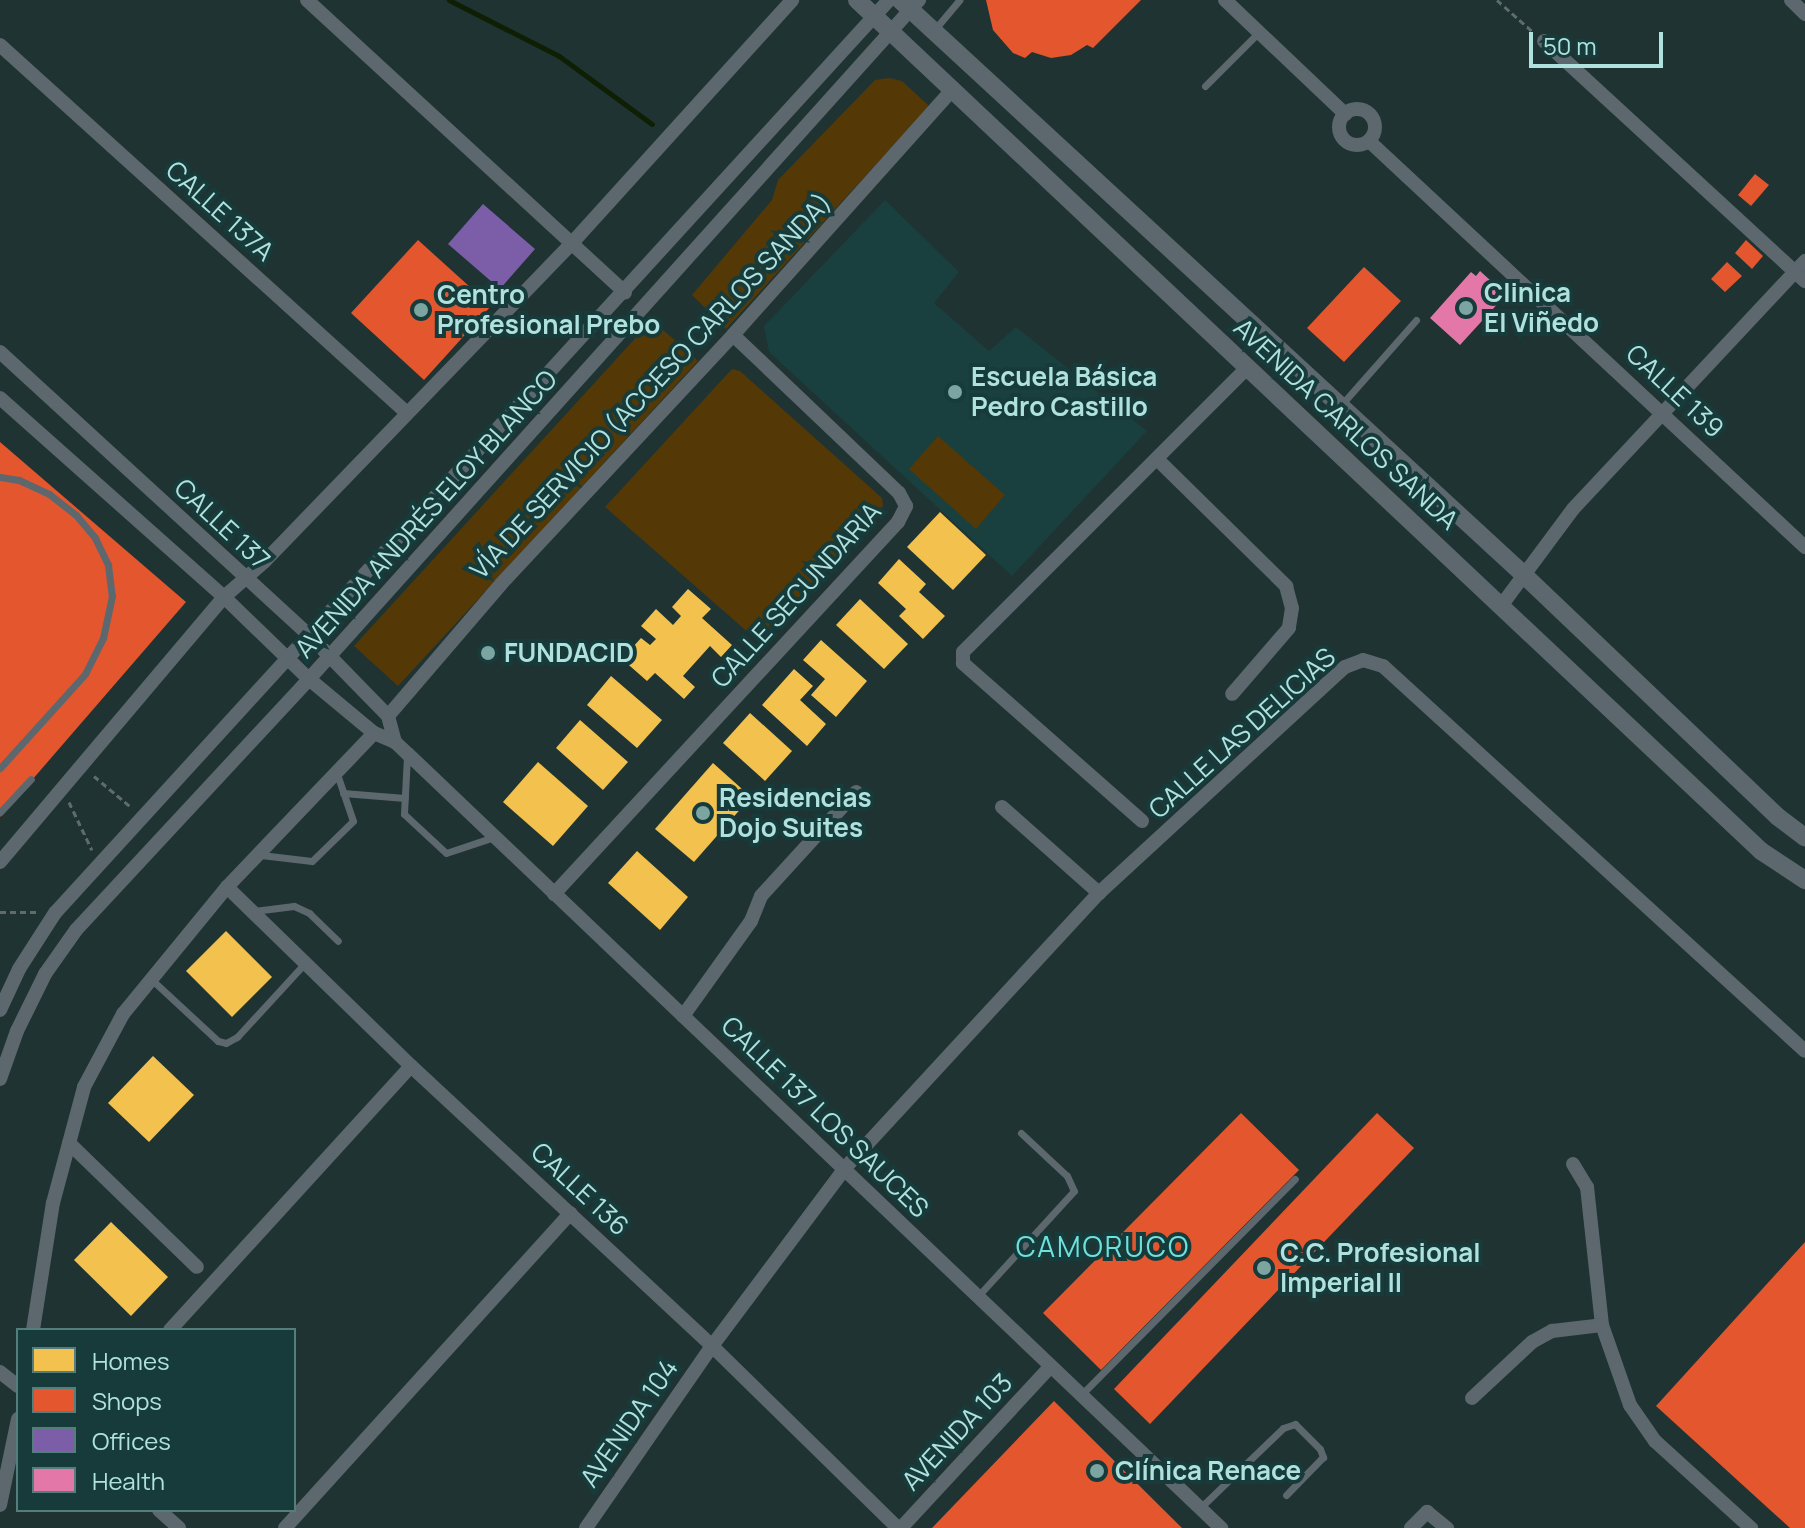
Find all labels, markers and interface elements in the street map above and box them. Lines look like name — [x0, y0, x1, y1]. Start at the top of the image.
scale bar — [1533, 16, 1667, 66]
text: 50 m — [1543, 29, 1597, 62]
street label: CALLE 137A — [160, 155, 280, 267]
street label: VÍA DE SERVICIO (ACCESO CARLOS SANDA) — [464, 187, 838, 585]
place label: Clinica El Viñedo — [1484, 277, 1599, 338]
place label: Centro Profesional Prebo — [437, 279, 660, 340]
marker: Clinica El Viñedo — [1455, 297, 1477, 319]
marker: Centro Profesional Prebo — [412, 301, 430, 319]
street label: AVENIDA CARLOS SANDA — [1227, 312, 1465, 536]
street label: CALLE 139 — [1620, 338, 1730, 444]
place label: Escuela Básica Pedro Castillo — [971, 361, 1157, 422]
street label: AVENIDA ANDRÉS ELOY BLANCO — [288, 363, 564, 665]
marker: Escuela Básica Pedro Castillo — [946, 383, 964, 401]
street label: CALLE 137 — [168, 472, 276, 576]
street label: CALLE SECUNDARIA — [705, 496, 887, 694]
place label: FUNDACID — [504, 637, 634, 669]
street label: CALLE LAS DELICIAS — [1142, 641, 1342, 825]
marker: FUNDACID — [479, 644, 497, 662]
place label: Residencias Dojo Suites — [719, 782, 871, 844]
marker: Residencias Dojo Suites — [694, 804, 712, 822]
street label: CALLE 137 LOS SAUCES — [715, 1010, 935, 1224]
street label: CALLE 136 — [525, 1136, 635, 1242]
district label: CAMORUCO — [1016, 1229, 1190, 1263]
place label: C.C. Profesional Imperial II — [1280, 1237, 1480, 1298]
marker: C.C. Profesional Imperial II — [1255, 1259, 1273, 1277]
legend — [16, 1328, 296, 1512]
text: Homes — [92, 1344, 170, 1377]
street label: AVENIDA 104 — [573, 1353, 685, 1493]
street label: AVENIDA 103 — [895, 1367, 1019, 1497]
text: Shops — [92, 1384, 162, 1417]
text: Offices — [92, 1424, 171, 1457]
place label: Clínica Renace — [1115, 1455, 1301, 1487]
marker: Clínica Renace — [1086, 1460, 1108, 1482]
text: Health — [92, 1464, 165, 1497]

